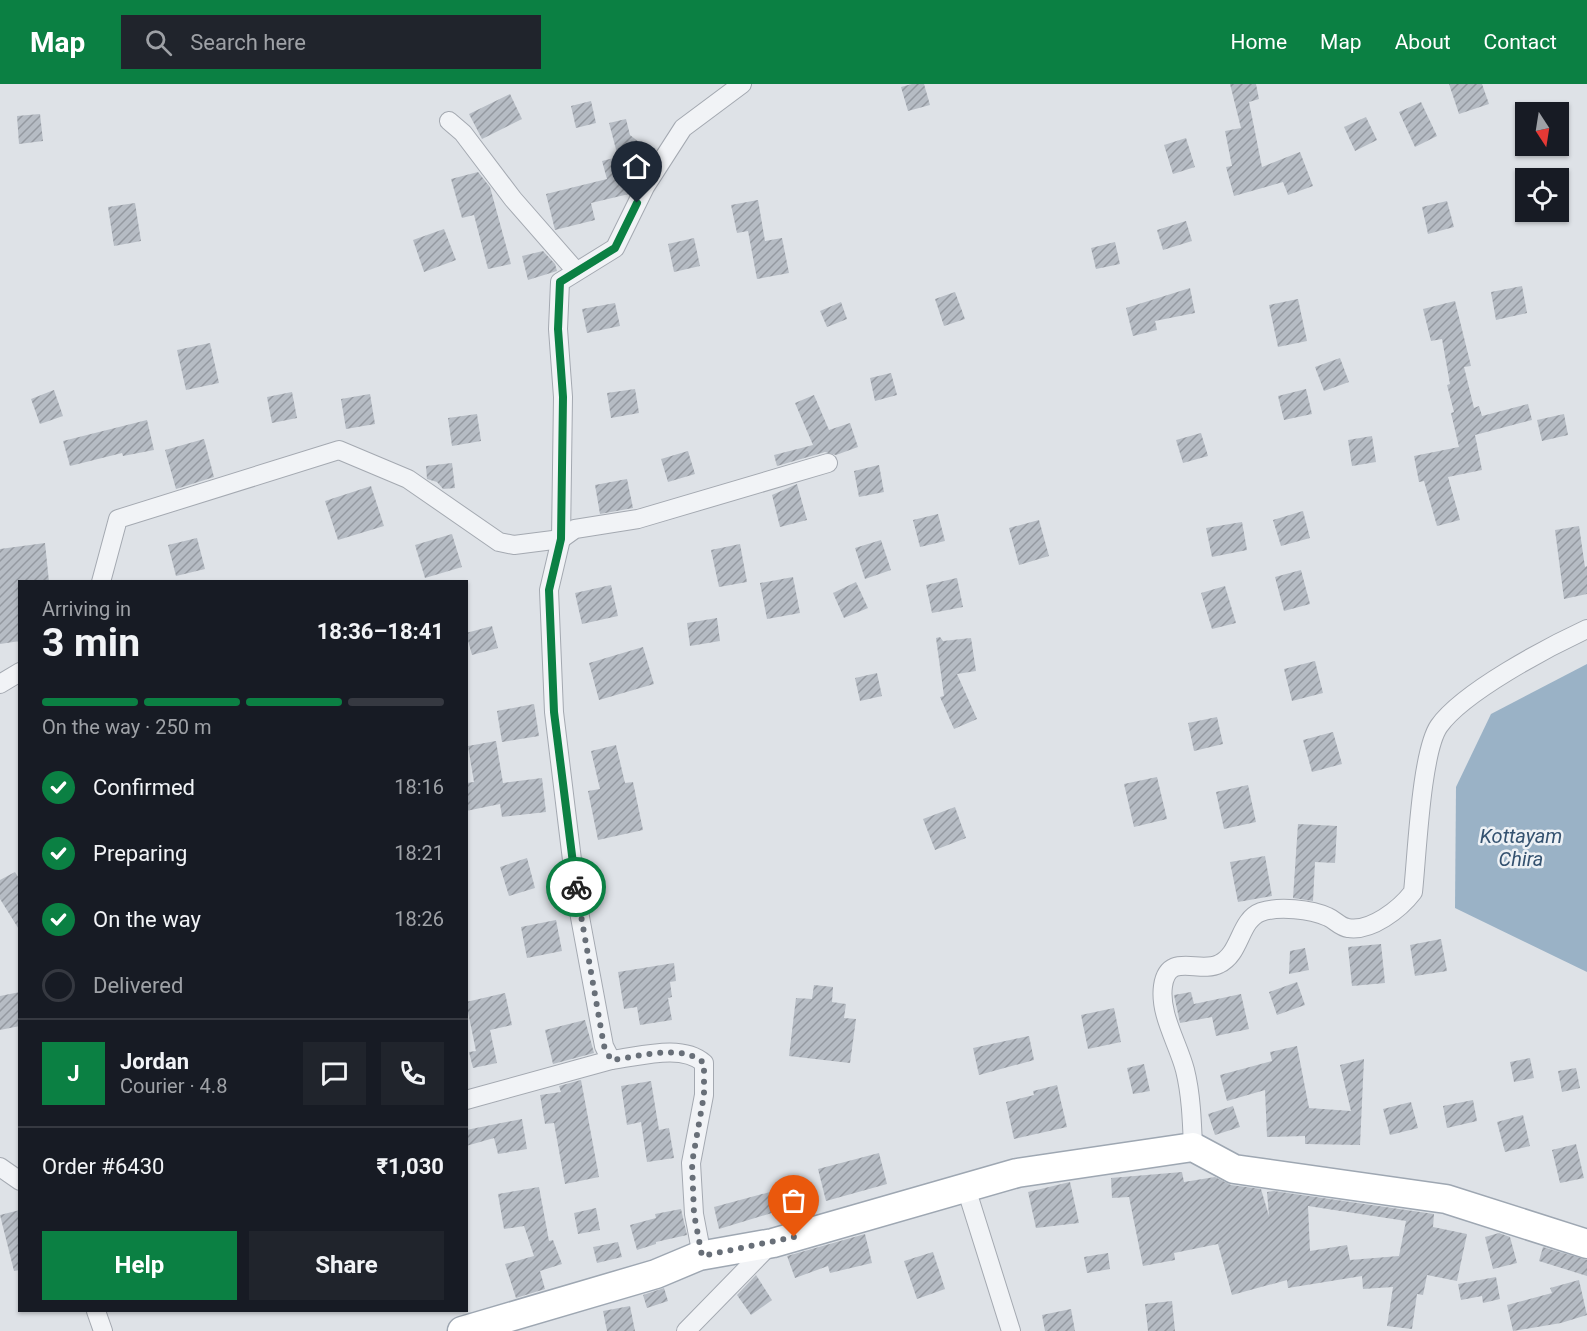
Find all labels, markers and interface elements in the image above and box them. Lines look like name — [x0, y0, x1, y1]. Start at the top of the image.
search box — [121, 15, 541, 69]
text: Map — [30, 26, 85, 59]
icon: search — [142, 26, 175, 59]
text: Search here — [190, 30, 306, 55]
text: Home — [1231, 30, 1287, 54]
text: Map — [1320, 30, 1362, 54]
text: About — [1395, 30, 1451, 54]
text: Contact — [1484, 30, 1557, 54]
north arrow — [1515, 102, 1569, 156]
map controls — [1515, 102, 1569, 222]
pin — [611, 141, 662, 203]
icon: home — [620, 150, 653, 183]
button: locate — [1515, 168, 1569, 222]
text: Arriving in — [42, 597, 131, 621]
text: 18:36–18:41 — [317, 619, 444, 644]
text: 3 min — [42, 620, 140, 666]
text: On the way · 250 m — [42, 715, 211, 739]
icon: check — [42, 771, 75, 804]
text: Confirmed — [93, 775, 195, 800]
text: 18:16 — [394, 775, 444, 799]
water label: Kottayam Chira — [1480, 824, 1562, 871]
icon: check — [42, 837, 75, 870]
text: Preparing — [93, 841, 187, 866]
text: 18:21 — [394, 841, 444, 865]
courier — [546, 857, 606, 917]
icon: bike — [560, 871, 593, 904]
icon: check — [42, 903, 75, 936]
text: On the way — [93, 907, 201, 932]
text: 18:26 — [394, 907, 444, 931]
text: Delivered — [93, 973, 183, 998]
button: chat — [303, 1042, 366, 1105]
button: phone — [381, 1042, 444, 1105]
text: Jordan — [120, 1049, 189, 1074]
text: J — [67, 1061, 80, 1086]
text: Courier · 4.8 — [120, 1074, 227, 1098]
text: Order #6430 — [42, 1154, 164, 1179]
text: ₹1,030 — [377, 1154, 444, 1179]
pin — [768, 1175, 819, 1237]
icon: bag — [777, 1184, 810, 1217]
button: Help — [42, 1231, 237, 1300]
button: Share — [249, 1231, 444, 1300]

